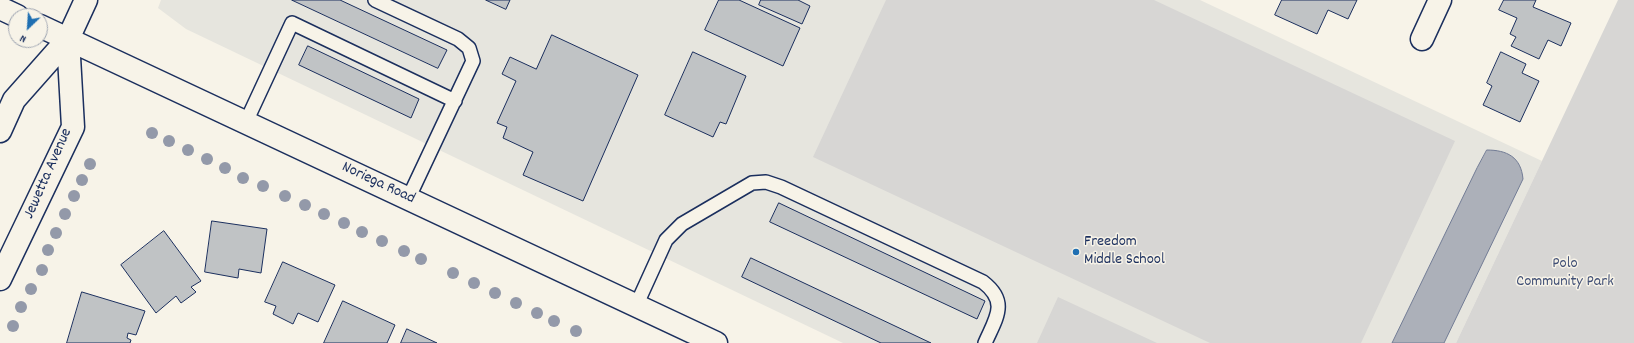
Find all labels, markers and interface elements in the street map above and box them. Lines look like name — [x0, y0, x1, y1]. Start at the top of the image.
north arrow — [8, 8, 48, 48]
text: N — [18, 30, 29, 46]
street label: Jewetta Avenue — [21, 126, 77, 222]
street label: Noriega Road — [338, 159, 418, 209]
place label: Freedom Middle School — [1084, 233, 1165, 271]
marker: Freedom Middle School — [1071, 247, 1081, 257]
park label: Polo Community Park — [1516, 255, 1614, 293]

